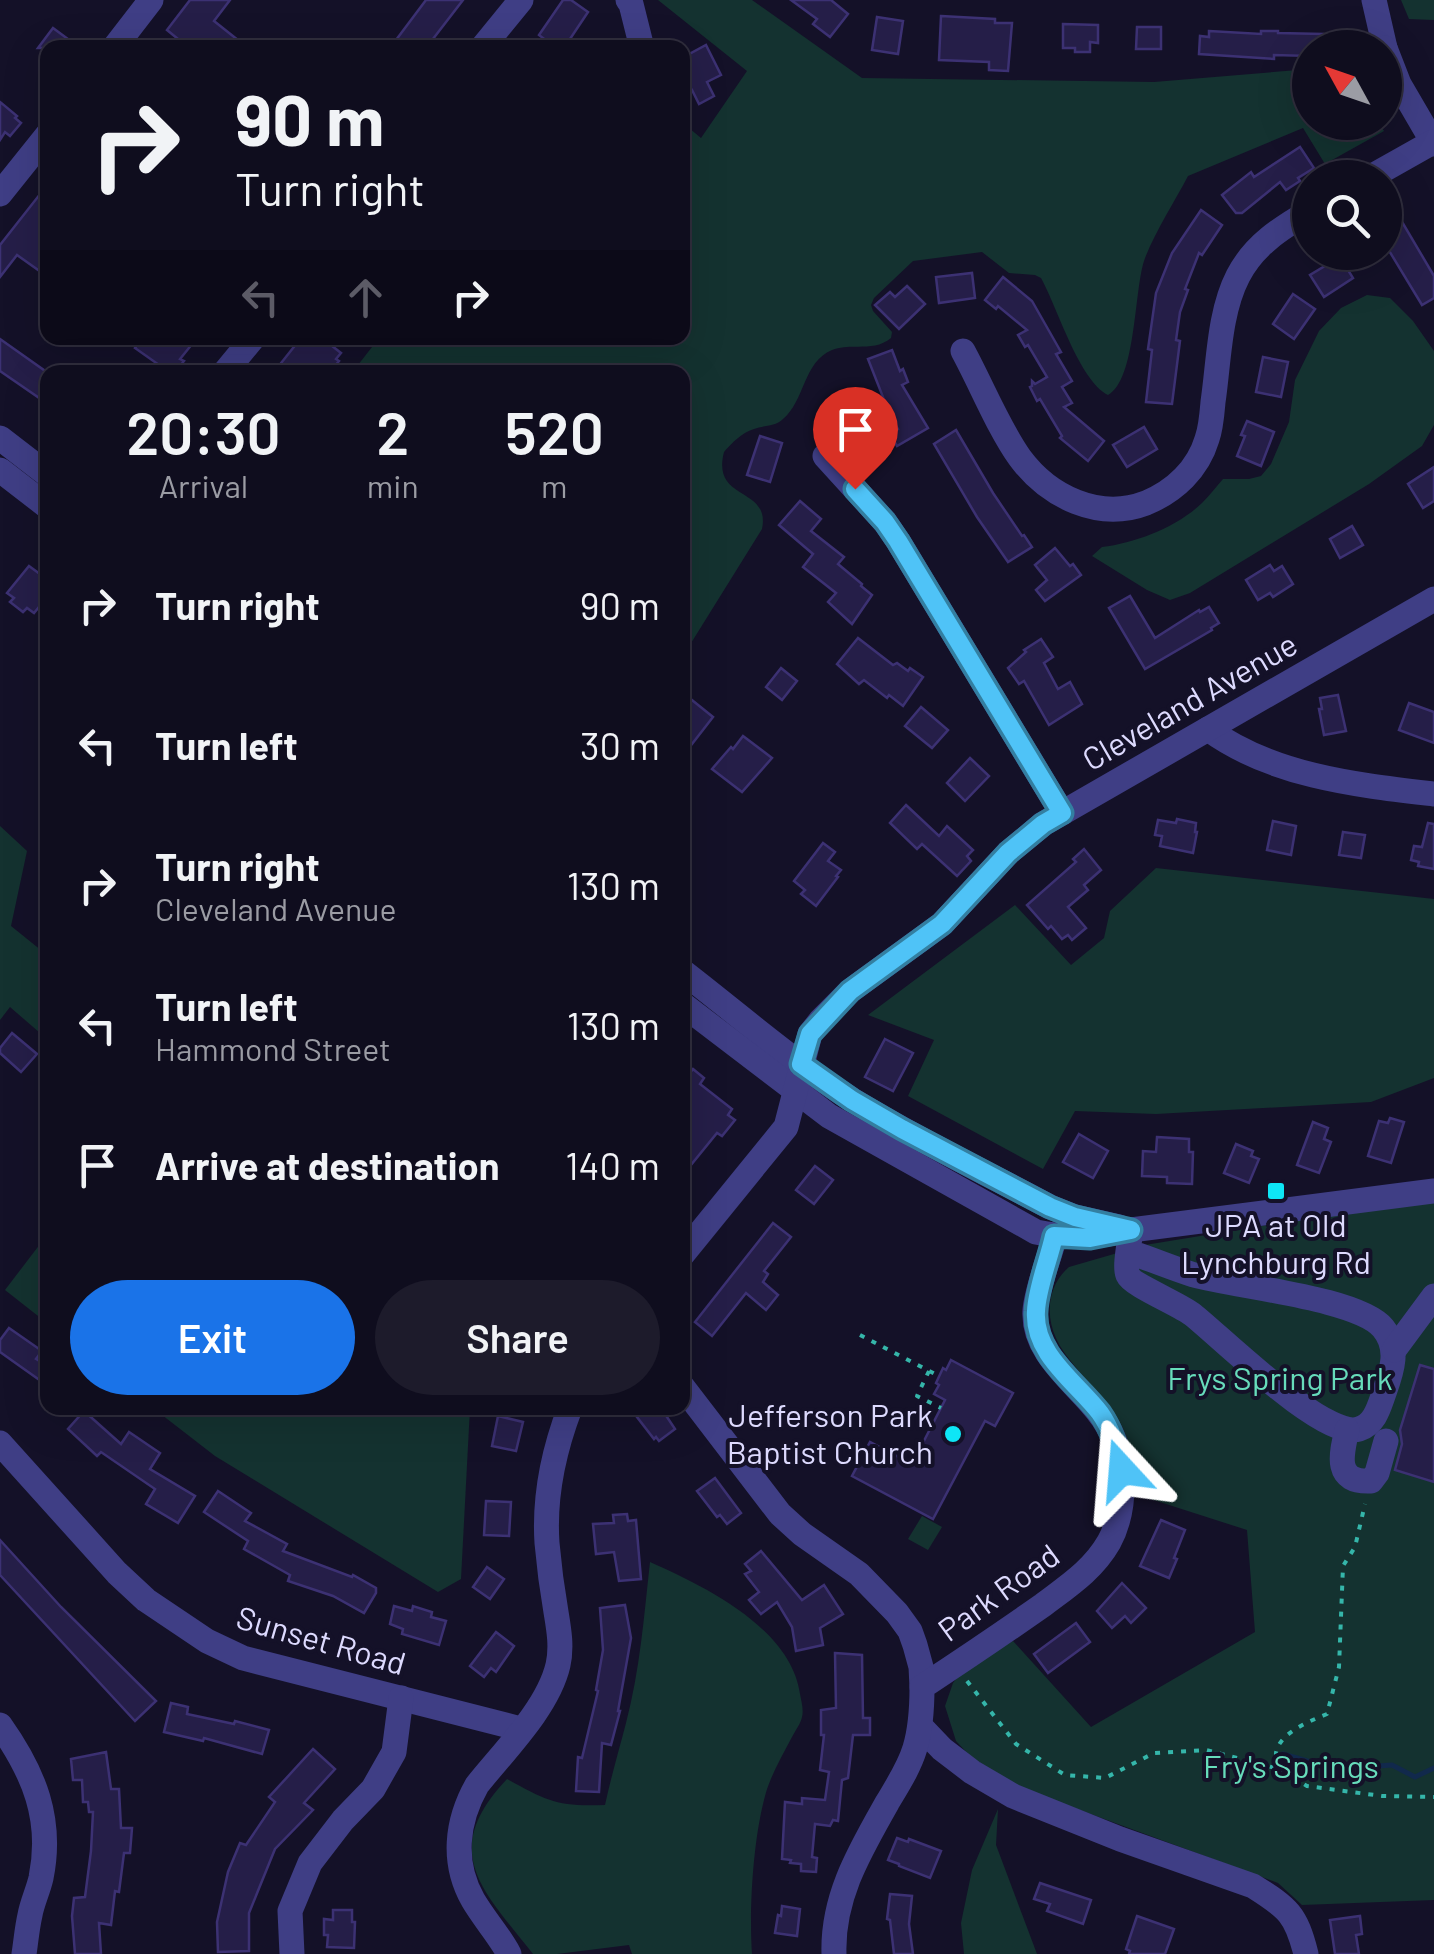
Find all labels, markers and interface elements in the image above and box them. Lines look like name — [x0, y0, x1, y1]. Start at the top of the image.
north arrow — [1292, 30, 1402, 140]
map controls — [1292, 30, 1402, 270]
text: 90 m — [235, 76, 385, 160]
icon: right — [70, 80, 200, 210]
button: search — [1292, 160, 1402, 270]
text: Turn right — [235, 161, 425, 215]
icon: left — [233, 270, 288, 325]
icon: ahead — [338, 270, 393, 325]
icon: right — [443, 270, 498, 325]
pin — [813, 387, 898, 490]
text: 20:30 — [126, 395, 281, 467]
text: 2 — [376, 395, 409, 467]
text: 520 — [505, 395, 604, 467]
icon: arrive — [828, 402, 883, 457]
text: Arrival — [159, 466, 248, 504]
text: min — [367, 466, 419, 504]
text: m — [541, 466, 568, 504]
icon: right — [70, 578, 125, 633]
text: Turn right — [155, 582, 320, 628]
text: 90 m — [580, 582, 660, 628]
street label: Cleveland Avenue — [1075, 623, 1303, 777]
icon: left — [70, 718, 125, 773]
text: Turn left — [155, 722, 298, 768]
text: 30 m — [580, 722, 660, 768]
text: Turn right — [155, 843, 320, 889]
icon: right — [70, 858, 125, 913]
text: 130 m — [567, 862, 660, 908]
text: Cleveland Avenue — [155, 889, 396, 927]
text: Turn left — [155, 983, 298, 1029]
icon: left — [70, 998, 125, 1053]
text: 130 m — [567, 1002, 660, 1048]
text: Hammond Street — [155, 1029, 391, 1067]
icon: arrive — [70, 1138, 125, 1193]
text: Arrive at destination — [155, 1142, 500, 1188]
text: 140 m — [565, 1142, 660, 1188]
marker: JPA at Old Lynchburg Rd — [1265, 1180, 1287, 1202]
place label: JPA at Old Lynchburg Rd — [1181, 1205, 1371, 1280]
button: Exit — [70, 1280, 355, 1395]
button: Share — [375, 1280, 660, 1395]
park label: Frys Spring Park — [1167, 1358, 1393, 1396]
place label: Jefferson Park Baptist Church — [727, 1395, 933, 1470]
position arrow — [1070, 1418, 1174, 1522]
marker: Jefferson Park Baptist Church — [942, 1423, 964, 1445]
street label: Park Road — [930, 1535, 1066, 1648]
street label: Sunset Road — [233, 1597, 410, 1681]
park label: Fry's Springs — [1203, 1746, 1379, 1784]

